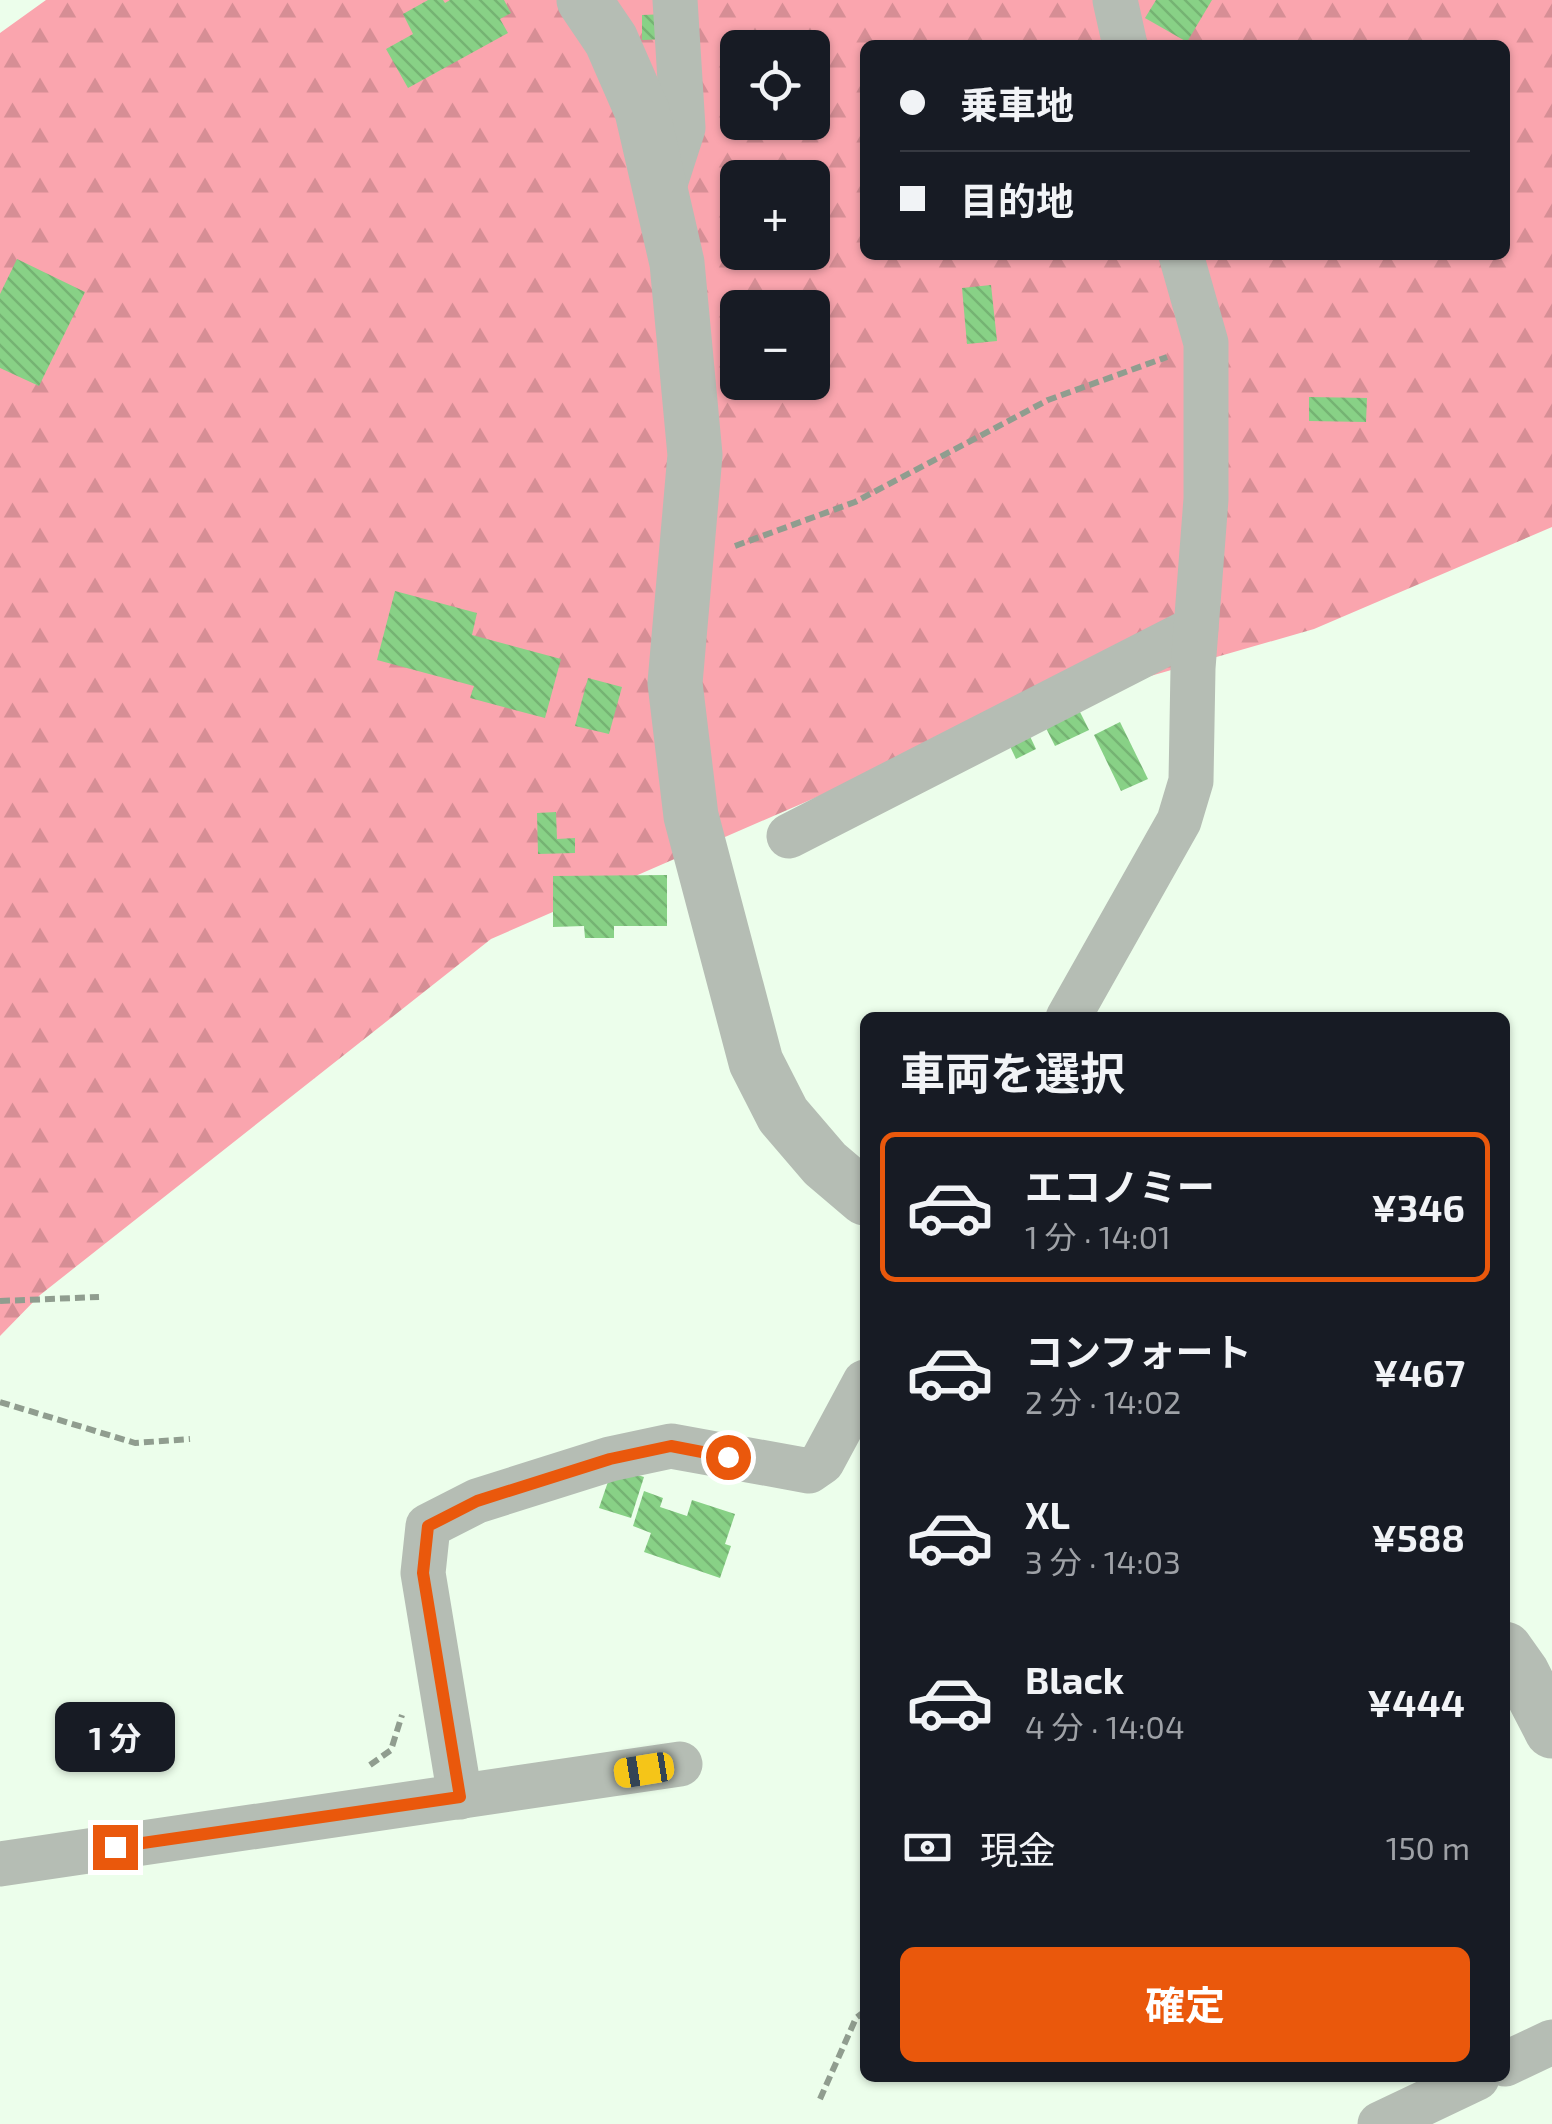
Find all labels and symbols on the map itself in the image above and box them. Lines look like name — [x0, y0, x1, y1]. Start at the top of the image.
route start — [706, 1435, 751, 1480]
callout: 1 分 — [55, 1702, 175, 1772]
car — [612, 1750, 676, 1790]
route end — [93, 1825, 138, 1870]

